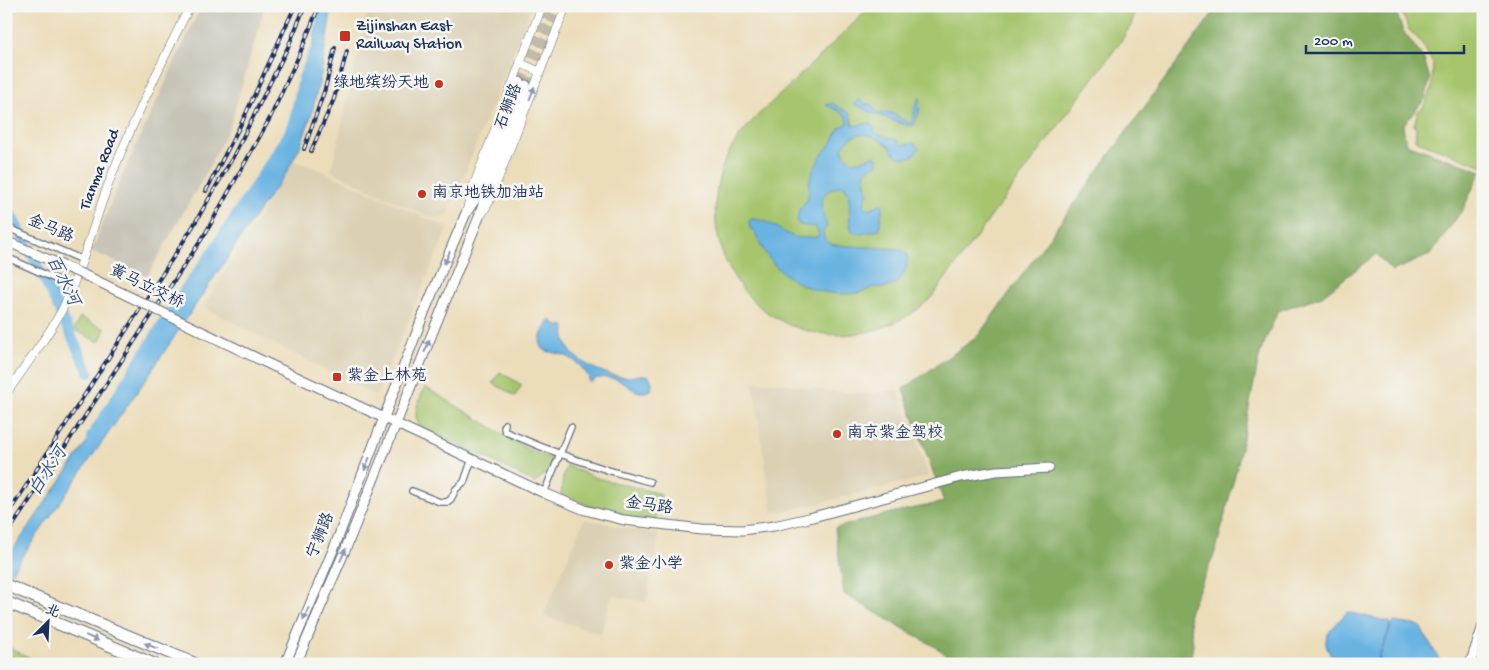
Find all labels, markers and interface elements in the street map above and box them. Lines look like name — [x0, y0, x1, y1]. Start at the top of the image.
place label: Zijinshan East Railway Station — [356, 18, 462, 55]
scale bar — [1306, 22, 1464, 54]
marker: Zijinshan East Railway Station — [338, 29, 352, 43]
text: 200 m — [1314, 33, 1353, 51]
place label: 绿地缤纷天地 — [333, 73, 429, 94]
marker: 绿地缤纷天地 — [433, 78, 445, 90]
street label: 石狮路 — [491, 80, 527, 133]
one-way arrow — [529, 85, 536, 100]
street label: Tianma Road — [77, 125, 126, 214]
place label: 南京地铁加油站 — [432, 183, 544, 204]
marker: 南京地铁加油站 — [416, 188, 428, 200]
street label: 金马路 — [24, 210, 77, 248]
one-way arrow — [443, 251, 451, 265]
water label: 百水河 — [41, 252, 85, 313]
street label: 黄马立交桥 — [106, 260, 187, 314]
one-way arrow — [423, 338, 431, 353]
place label: 紫金上林苑 — [347, 366, 427, 387]
marker: 紫金上林苑 — [331, 371, 343, 383]
place label: 南京紫金驾校 — [847, 423, 943, 444]
marker: 南京紫金驾校 — [831, 428, 843, 440]
water label: 白水河 — [25, 441, 74, 500]
one-way arrow — [363, 457, 371, 472]
street label: 金马路 — [624, 492, 674, 520]
street label: 宁狮路 — [302, 509, 340, 562]
one-way arrow — [340, 548, 348, 562]
place label: 紫金小学 — [619, 555, 683, 575]
marker: 紫金小学 — [603, 559, 615, 571]
north arrow — [22, 598, 72, 648]
text: 北 — [42, 602, 62, 623]
one-way arrow — [301, 607, 309, 621]
one-way arrow — [85, 634, 99, 642]
one-way arrow — [143, 641, 158, 649]

